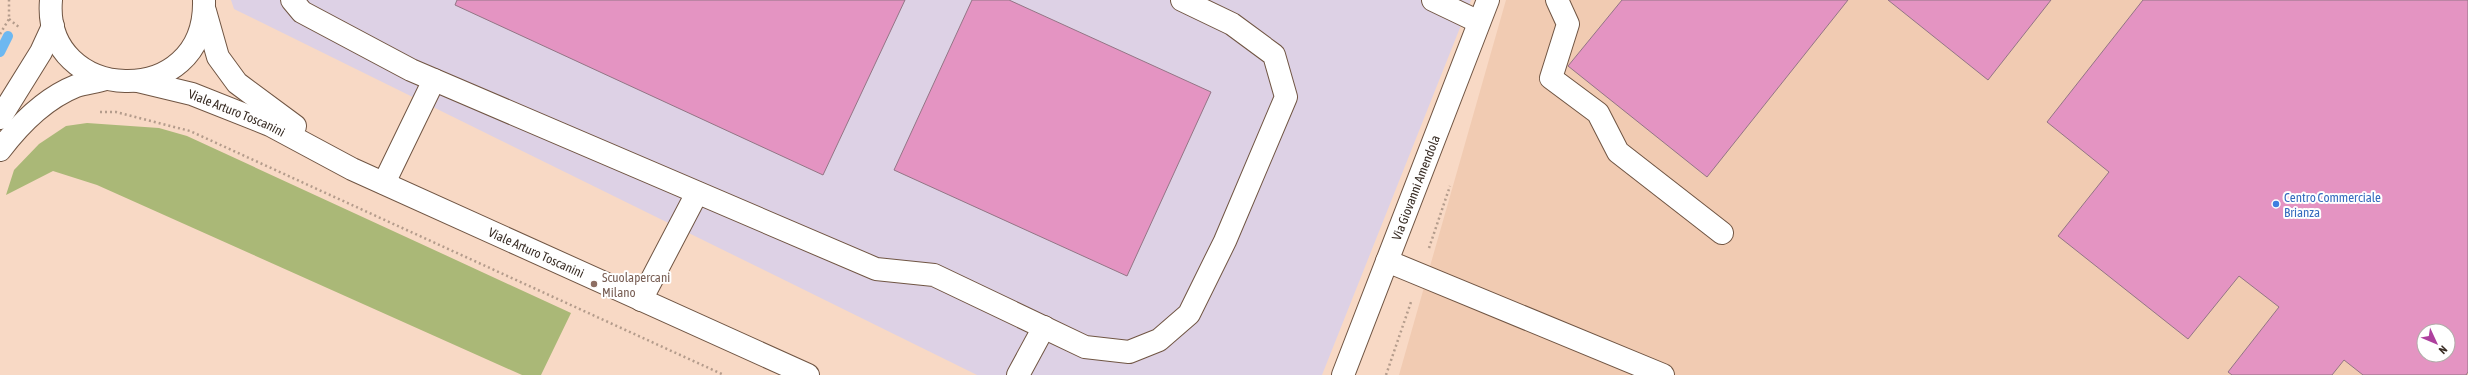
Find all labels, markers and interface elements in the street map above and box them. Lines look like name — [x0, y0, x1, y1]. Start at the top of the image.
street label: Viale Arturo Toscanini — [187, 86, 288, 140]
street label: Via Giovanni Amendola — [1389, 133, 1443, 242]
place label: Centro Commerciale Brianza — [2284, 190, 2381, 220]
marker: Centro Commerciale Brianza — [2271, 199, 2281, 209]
street label: Viale Arturo Toscanini — [486, 225, 587, 281]
place label: Scuolapercani Milano — [602, 270, 670, 300]
marker: Scuolapercani Milano — [589, 279, 599, 289]
north arrow — [2416, 323, 2456, 363]
text: N — [2437, 343, 2450, 356]

